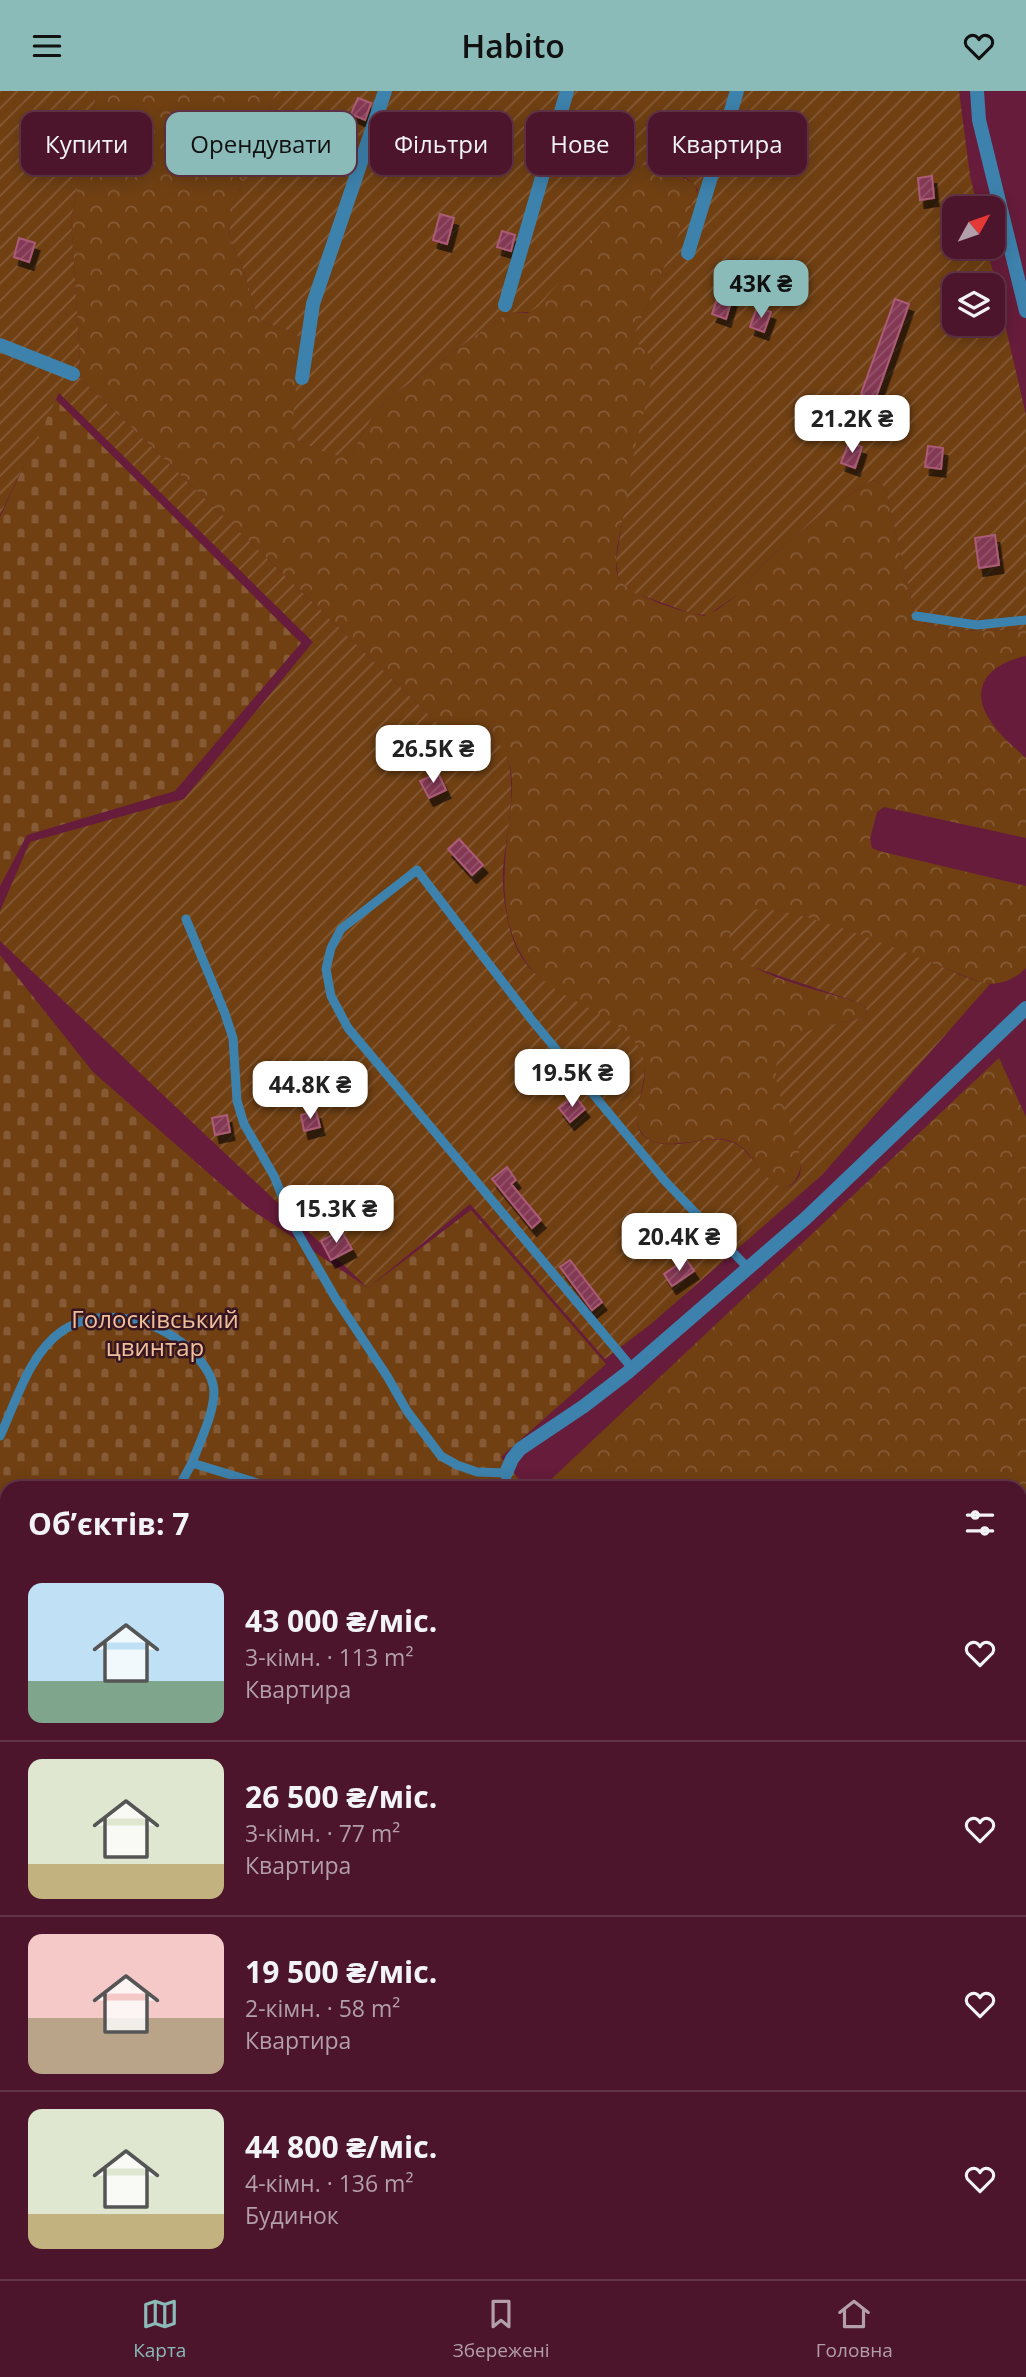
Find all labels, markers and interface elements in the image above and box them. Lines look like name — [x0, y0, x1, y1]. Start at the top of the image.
text: Habito — [461, 24, 565, 67]
icon: menu — [28, 27, 66, 65]
icon: heart — [960, 27, 998, 65]
chip: Купити — [21, 112, 152, 175]
chip: Орендувати — [166, 112, 356, 175]
chip: Фільтри — [370, 112, 512, 175]
chip: Нове — [526, 112, 634, 175]
chip: Квартира — [648, 112, 807, 175]
north arrow — [942, 196, 1004, 259]
map controls — [942, 196, 1005, 336]
pin: 43K ₴ — [712, 261, 810, 320]
text: 43K ₴ — [730, 267, 792, 299]
button: layers — [942, 273, 1005, 336]
pin: 21.2K ₴ — [787, 395, 917, 455]
text: 21.2K ₴ — [811, 402, 893, 434]
pin: 26.5K ₴ — [368, 725, 498, 785]
text: 26.5K ₴ — [392, 732, 474, 764]
pin: 19.5K ₴ — [507, 1049, 637, 1109]
text: 19.5K ₴ — [531, 1056, 613, 1088]
pin: 44.8K ₴ — [245, 1061, 375, 1121]
text: 44.8K ₴ — [269, 1068, 351, 1100]
pin: 15.3K ₴ — [271, 1185, 401, 1245]
text: 15.3K ₴ — [295, 1192, 377, 1224]
pin: 20.4K ₴ — [614, 1213, 744, 1273]
text: 20.4K ₴ — [638, 1220, 720, 1252]
park label: Голосківський цвинтар — [71, 1302, 239, 1363]
text: Об’єктів: 7 — [28, 1503, 189, 1544]
icon: filters — [961, 1504, 999, 1542]
text: 43 000 ₴/міс. — [245, 1600, 437, 1641]
icon: home — [84, 1611, 168, 1695]
icon: heart — [961, 1634, 999, 1672]
text: 3-кімн. · 113 m² — [245, 1641, 413, 1673]
text: Квартира — [245, 1673, 351, 1705]
text: 26 500 ₴/міс. — [245, 1776, 437, 1817]
icon: home — [84, 1787, 168, 1871]
icon: heart — [961, 1810, 999, 1848]
text: 3-кімн. · 77 m² — [245, 1817, 400, 1849]
text: Квартира — [245, 1849, 351, 1881]
text: 19 500 ₴/міс. — [245, 1951, 437, 1992]
icon: home — [84, 1962, 168, 2046]
icon: heart — [961, 1985, 999, 2023]
text: 2-кімн. · 58 m² — [245, 1992, 400, 2024]
text: Квартира — [245, 2024, 351, 2056]
text: 44 800 ₴/міс. — [245, 2126, 437, 2167]
icon: home — [84, 2137, 168, 2221]
icon: heart — [961, 2160, 999, 2198]
text: 4-кімн. · 136 m² — [245, 2167, 413, 2199]
text: Будинок — [245, 2199, 339, 2231]
tab: Карта — [133, 2295, 186, 2363]
tab: Збережені — [453, 2295, 549, 2363]
tab: Головна — [816, 2295, 893, 2363]

